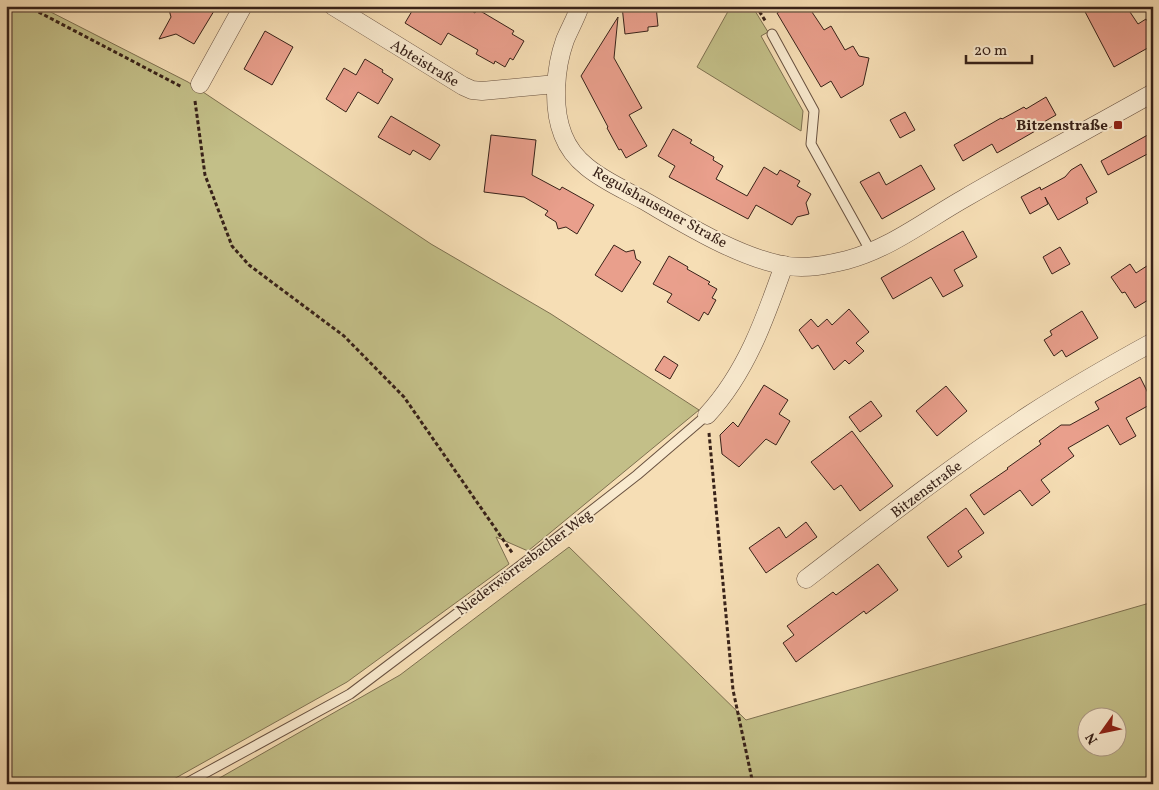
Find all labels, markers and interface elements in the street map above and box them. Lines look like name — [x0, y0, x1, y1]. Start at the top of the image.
scale bar — [966, 32, 1033, 64]
street label: Abteistraße — [386, 35, 463, 93]
text: 20 m — [974, 41, 1007, 62]
place label: Bitzenstraße — [1016, 116, 1108, 137]
marker: Bitzenstraße — [1112, 119, 1124, 131]
street label: Regulshausener Straße — [588, 162, 730, 254]
street label: Bitzenstraße — [887, 456, 967, 524]
street label: Niederwörresbacher Weg — [452, 505, 598, 621]
north arrow — [1076, 708, 1126, 758]
text: N — [1082, 729, 1103, 748]

